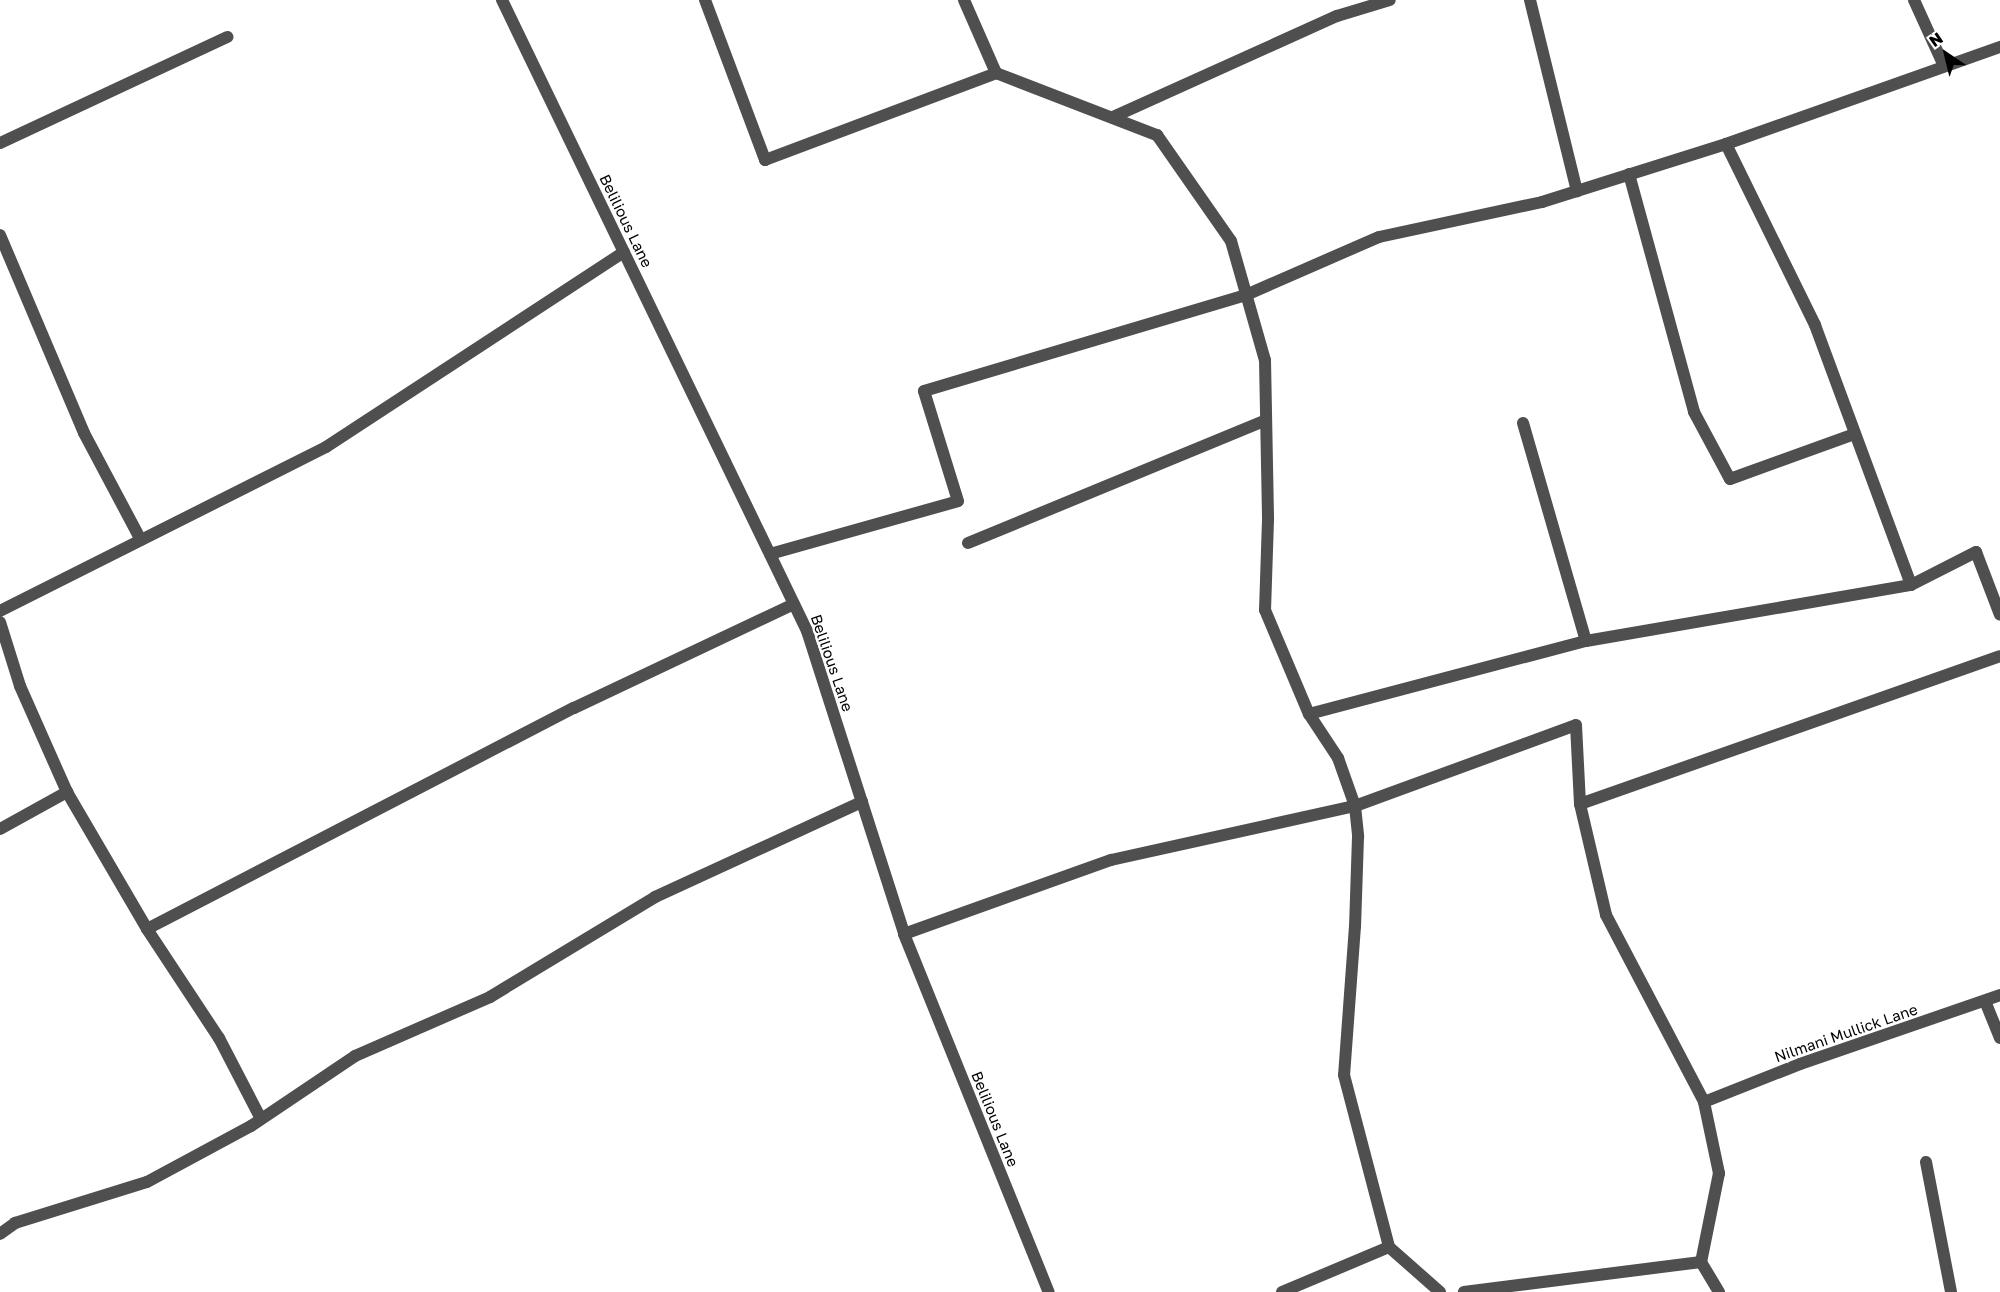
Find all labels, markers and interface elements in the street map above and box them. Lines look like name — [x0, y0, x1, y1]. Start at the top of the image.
north arrow — [1916, 24, 1976, 84]
text: N — [1925, 28, 1946, 51]
street label: Belilious Lane — [596, 172, 656, 270]
street label: Belilious Lane — [807, 612, 857, 714]
street label: Nilmani Mullick Lane — [1772, 1000, 1920, 1066]
street label: Belilious Lane — [968, 1069, 1022, 1169]

